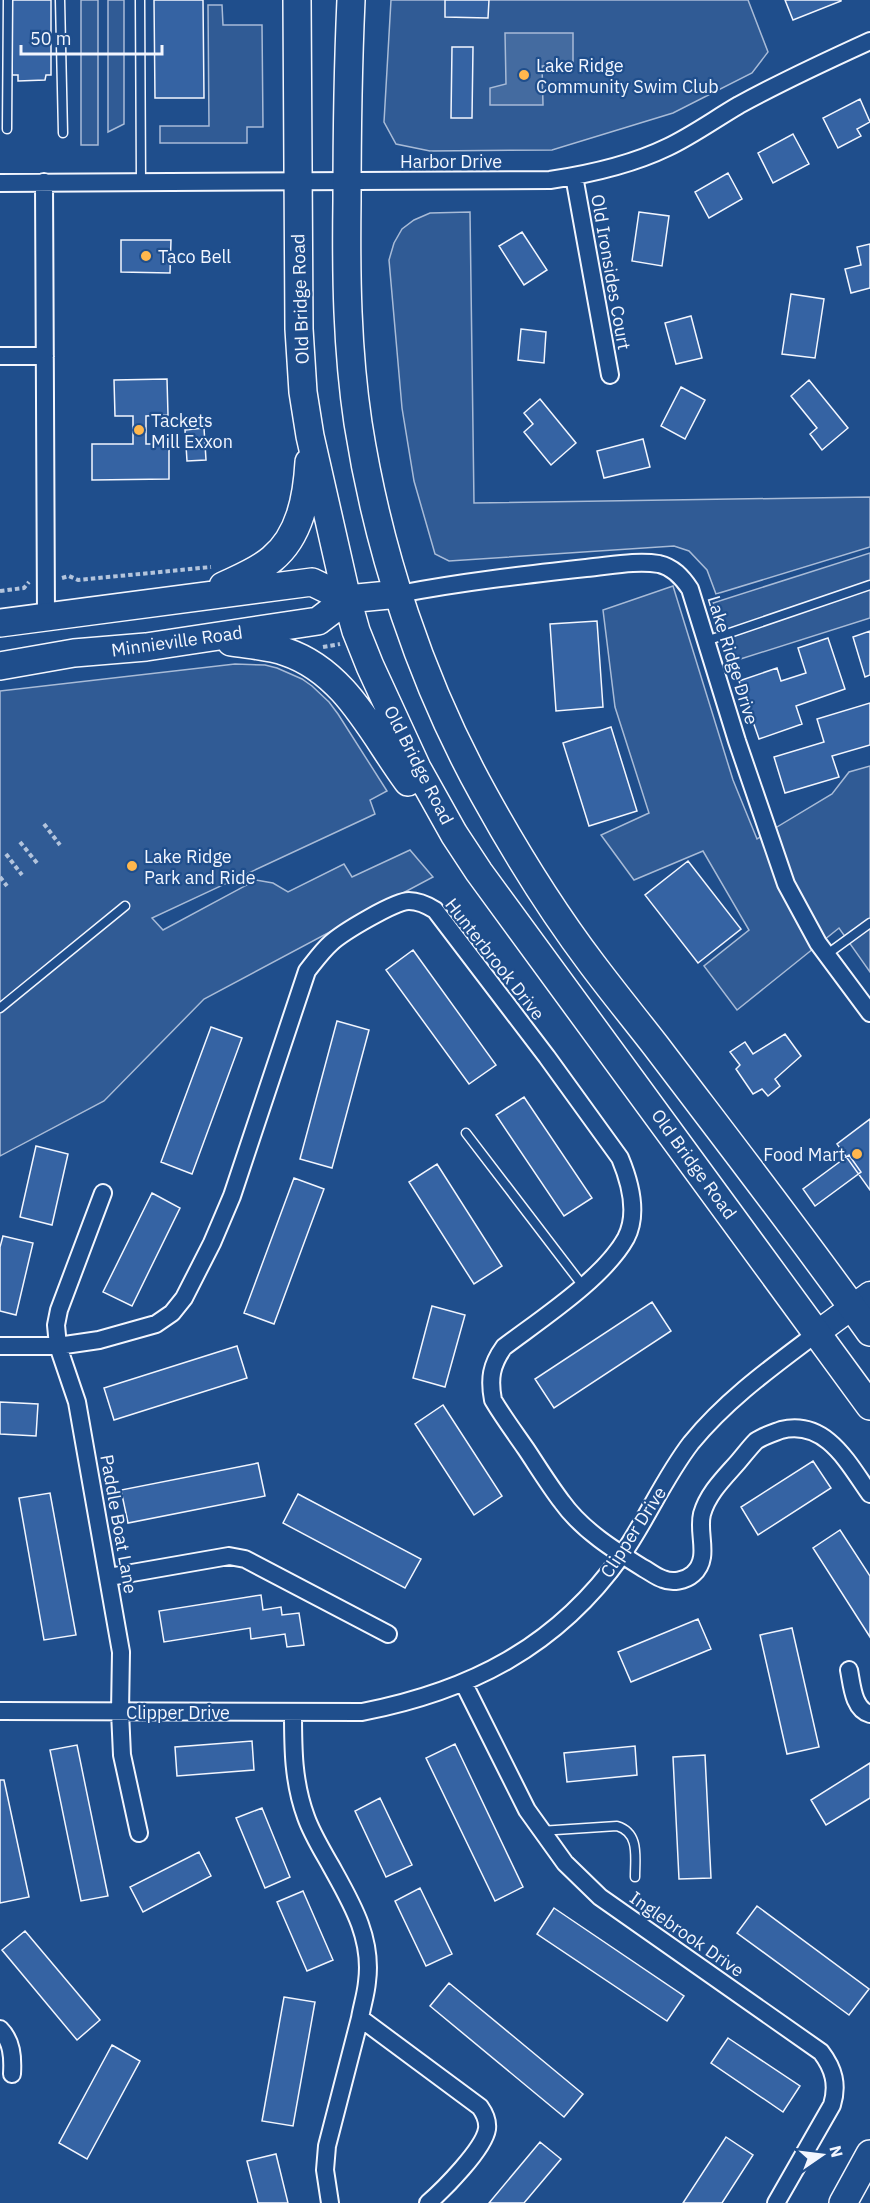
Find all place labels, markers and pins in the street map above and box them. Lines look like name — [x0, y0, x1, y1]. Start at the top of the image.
place label: Lake Ridge Community Swim Club — [536, 54, 719, 98]
marker: Lake Ridge Community Swim Club — [517, 68, 531, 82]
place label: Taco Bell — [158, 245, 231, 268]
marker: Taco Bell — [139, 249, 153, 263]
place label: Tackets Mill Exxon — [151, 409, 233, 453]
marker: Tackets Mill Exxon — [132, 423, 146, 437]
place label: Lake Ridge Park and Ride — [144, 845, 256, 889]
marker: Lake Ridge Park and Ride — [125, 859, 139, 873]
place label: Food Mart — [763, 1143, 845, 1166]
marker: Food Mart — [850, 1147, 864, 1161]

